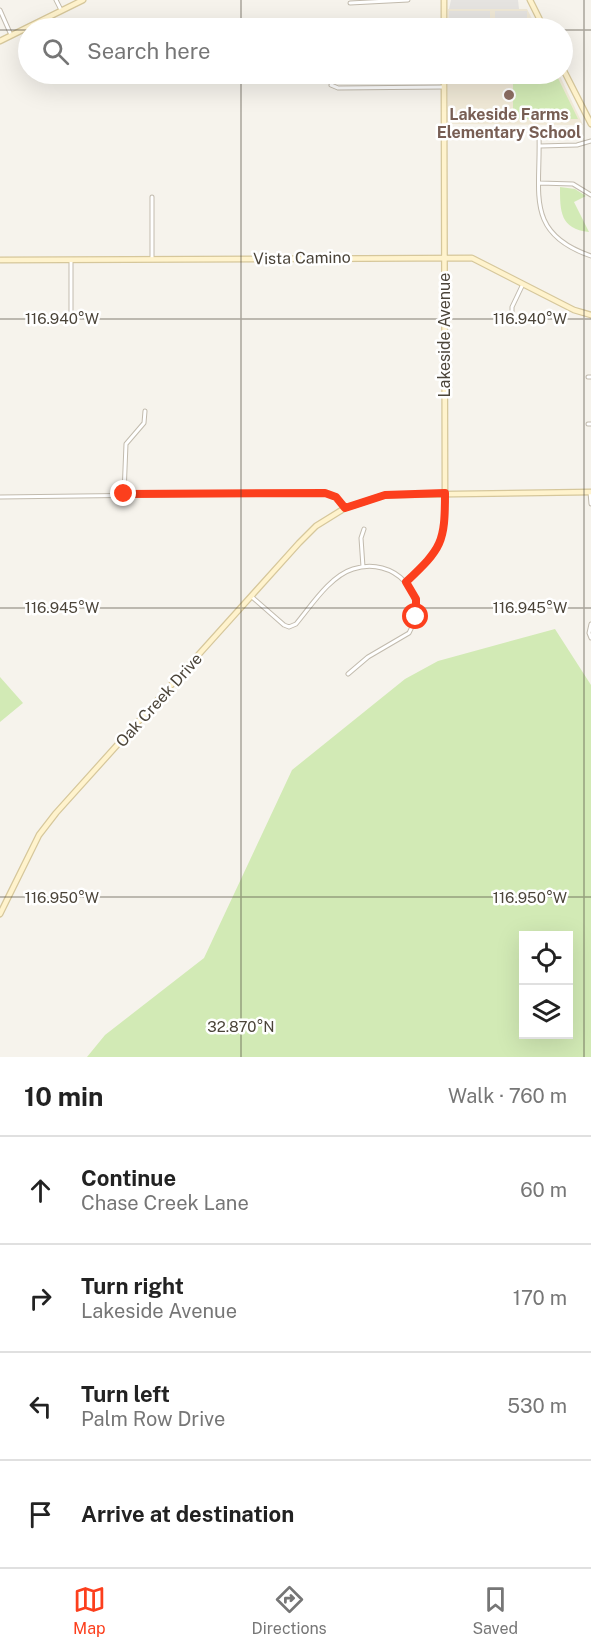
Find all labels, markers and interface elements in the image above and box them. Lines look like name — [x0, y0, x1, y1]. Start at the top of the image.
search box — [18, 18, 573, 84]
icon: search — [39, 35, 72, 68]
text: Search here — [87, 38, 211, 64]
marker: Lakeside Farms Elementary School — [502, 88, 516, 102]
place label: Lakeside Farms Elementary School — [437, 105, 581, 142]
street label: Vista Camino — [253, 248, 351, 268]
street label: Lakeside Avenue — [435, 273, 454, 397]
text: 116.940°W — [25, 310, 99, 327]
text: 116.940°W — [493, 310, 567, 327]
route end — [110, 480, 136, 506]
text: 116.945°W — [25, 599, 99, 616]
text: 116.945°W — [493, 599, 567, 616]
route start — [402, 603, 428, 629]
street label: Oak Creek Drive — [112, 649, 206, 751]
text: 116.950°W — [25, 889, 99, 906]
text: 116.950°W — [493, 889, 567, 906]
map controls — [519, 931, 573, 1039]
button: locate — [519, 931, 573, 985]
button: layers — [519, 985, 573, 1039]
text: 32.870°N — [207, 1018, 275, 1035]
text: 10 min — [24, 1081, 103, 1112]
text: Walk · 760 m — [448, 1084, 567, 1108]
text: Continue — [81, 1165, 176, 1191]
icon: ahead — [24, 1174, 57, 1207]
text: 60 m — [520, 1178, 567, 1202]
text: Chase Creek Lane — [81, 1191, 249, 1215]
text: Turn right — [81, 1273, 184, 1299]
icon: right — [24, 1282, 57, 1315]
text: 170 m — [513, 1286, 567, 1310]
text: Lakeside Avenue — [81, 1299, 237, 1323]
text: Turn left — [81, 1381, 170, 1407]
icon: left — [24, 1390, 57, 1423]
text: 530 m — [507, 1394, 567, 1418]
text: Palm Row Drive — [81, 1407, 225, 1431]
icon: arrive — [24, 1498, 57, 1531]
text: Arrive at destination — [81, 1501, 294, 1527]
tab: Map — [73, 1583, 106, 1638]
tab: Directions — [252, 1583, 327, 1638]
tab: Saved — [472, 1583, 518, 1638]

